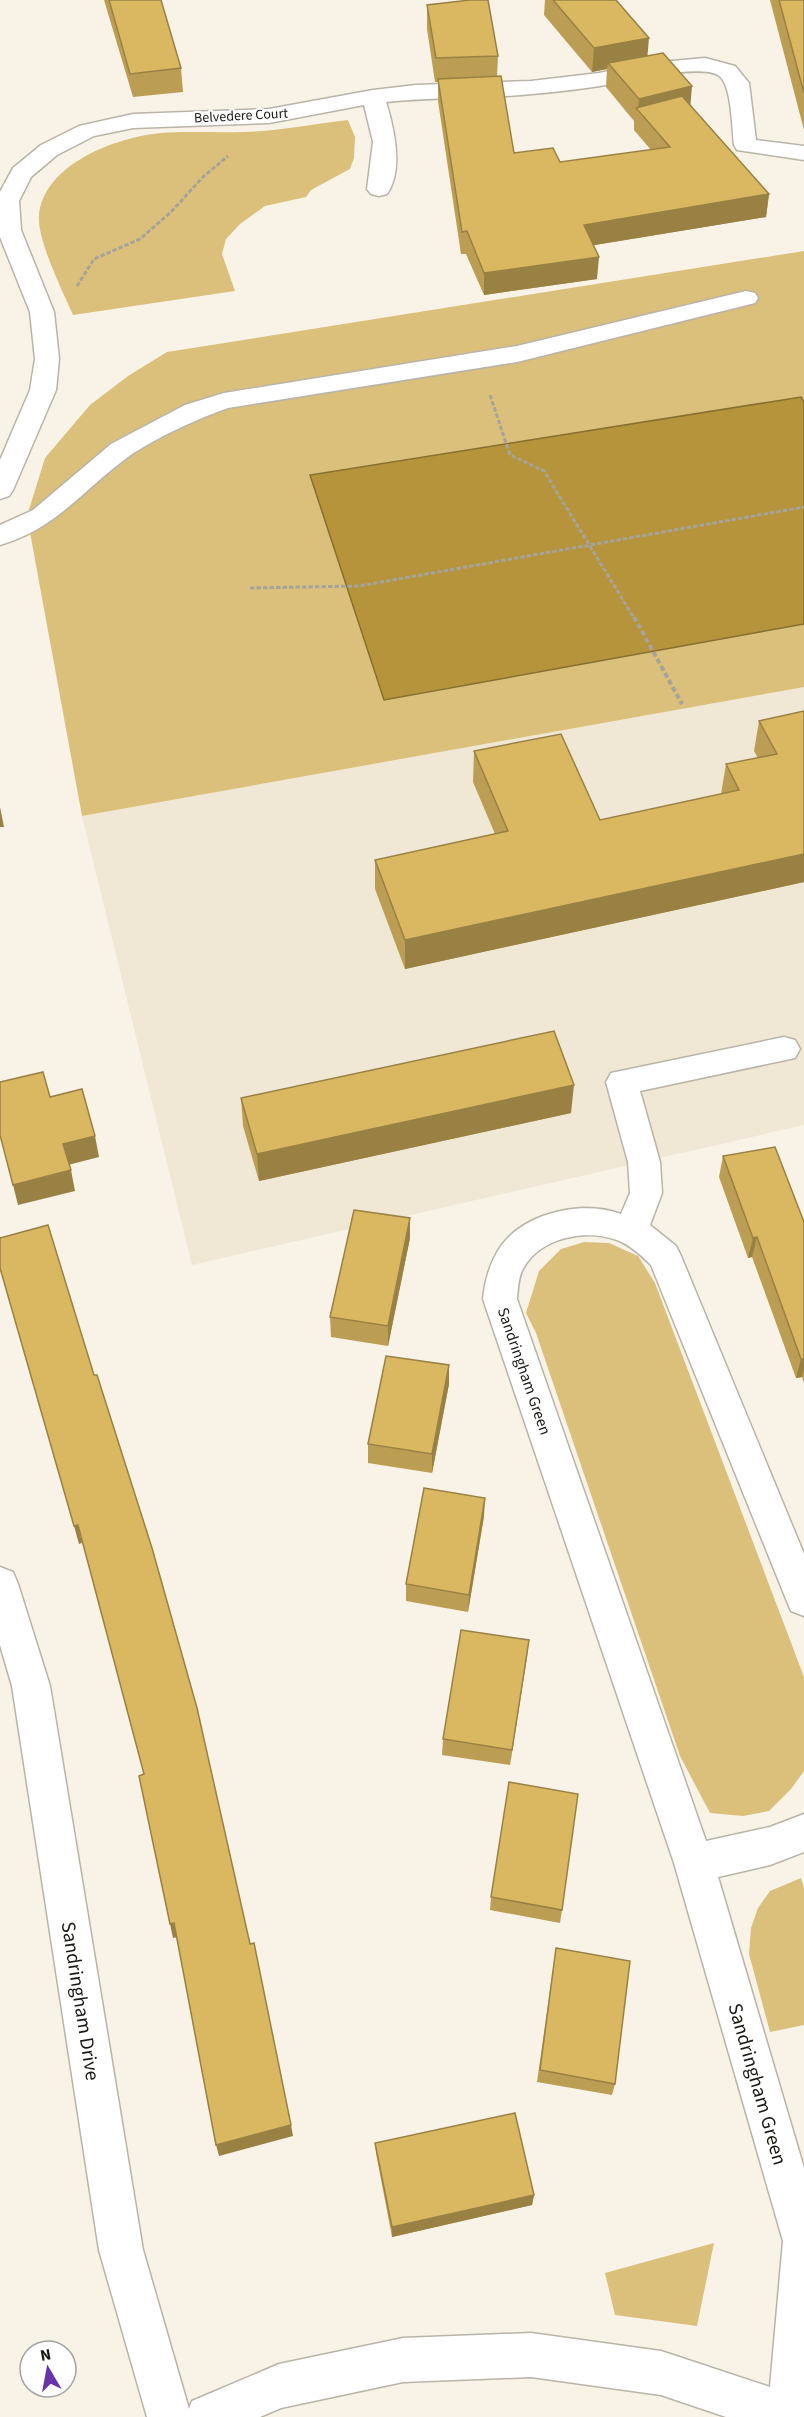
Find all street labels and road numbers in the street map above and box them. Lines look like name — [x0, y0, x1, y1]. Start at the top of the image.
street label: Belvedere Court — [194, 104, 289, 128]
street label: Sandringham Green — [492, 1305, 556, 1438]
street label: Sandringham Drive — [54, 1920, 106, 2083]
street label: Sandringham Green — [721, 2000, 794, 2168]

